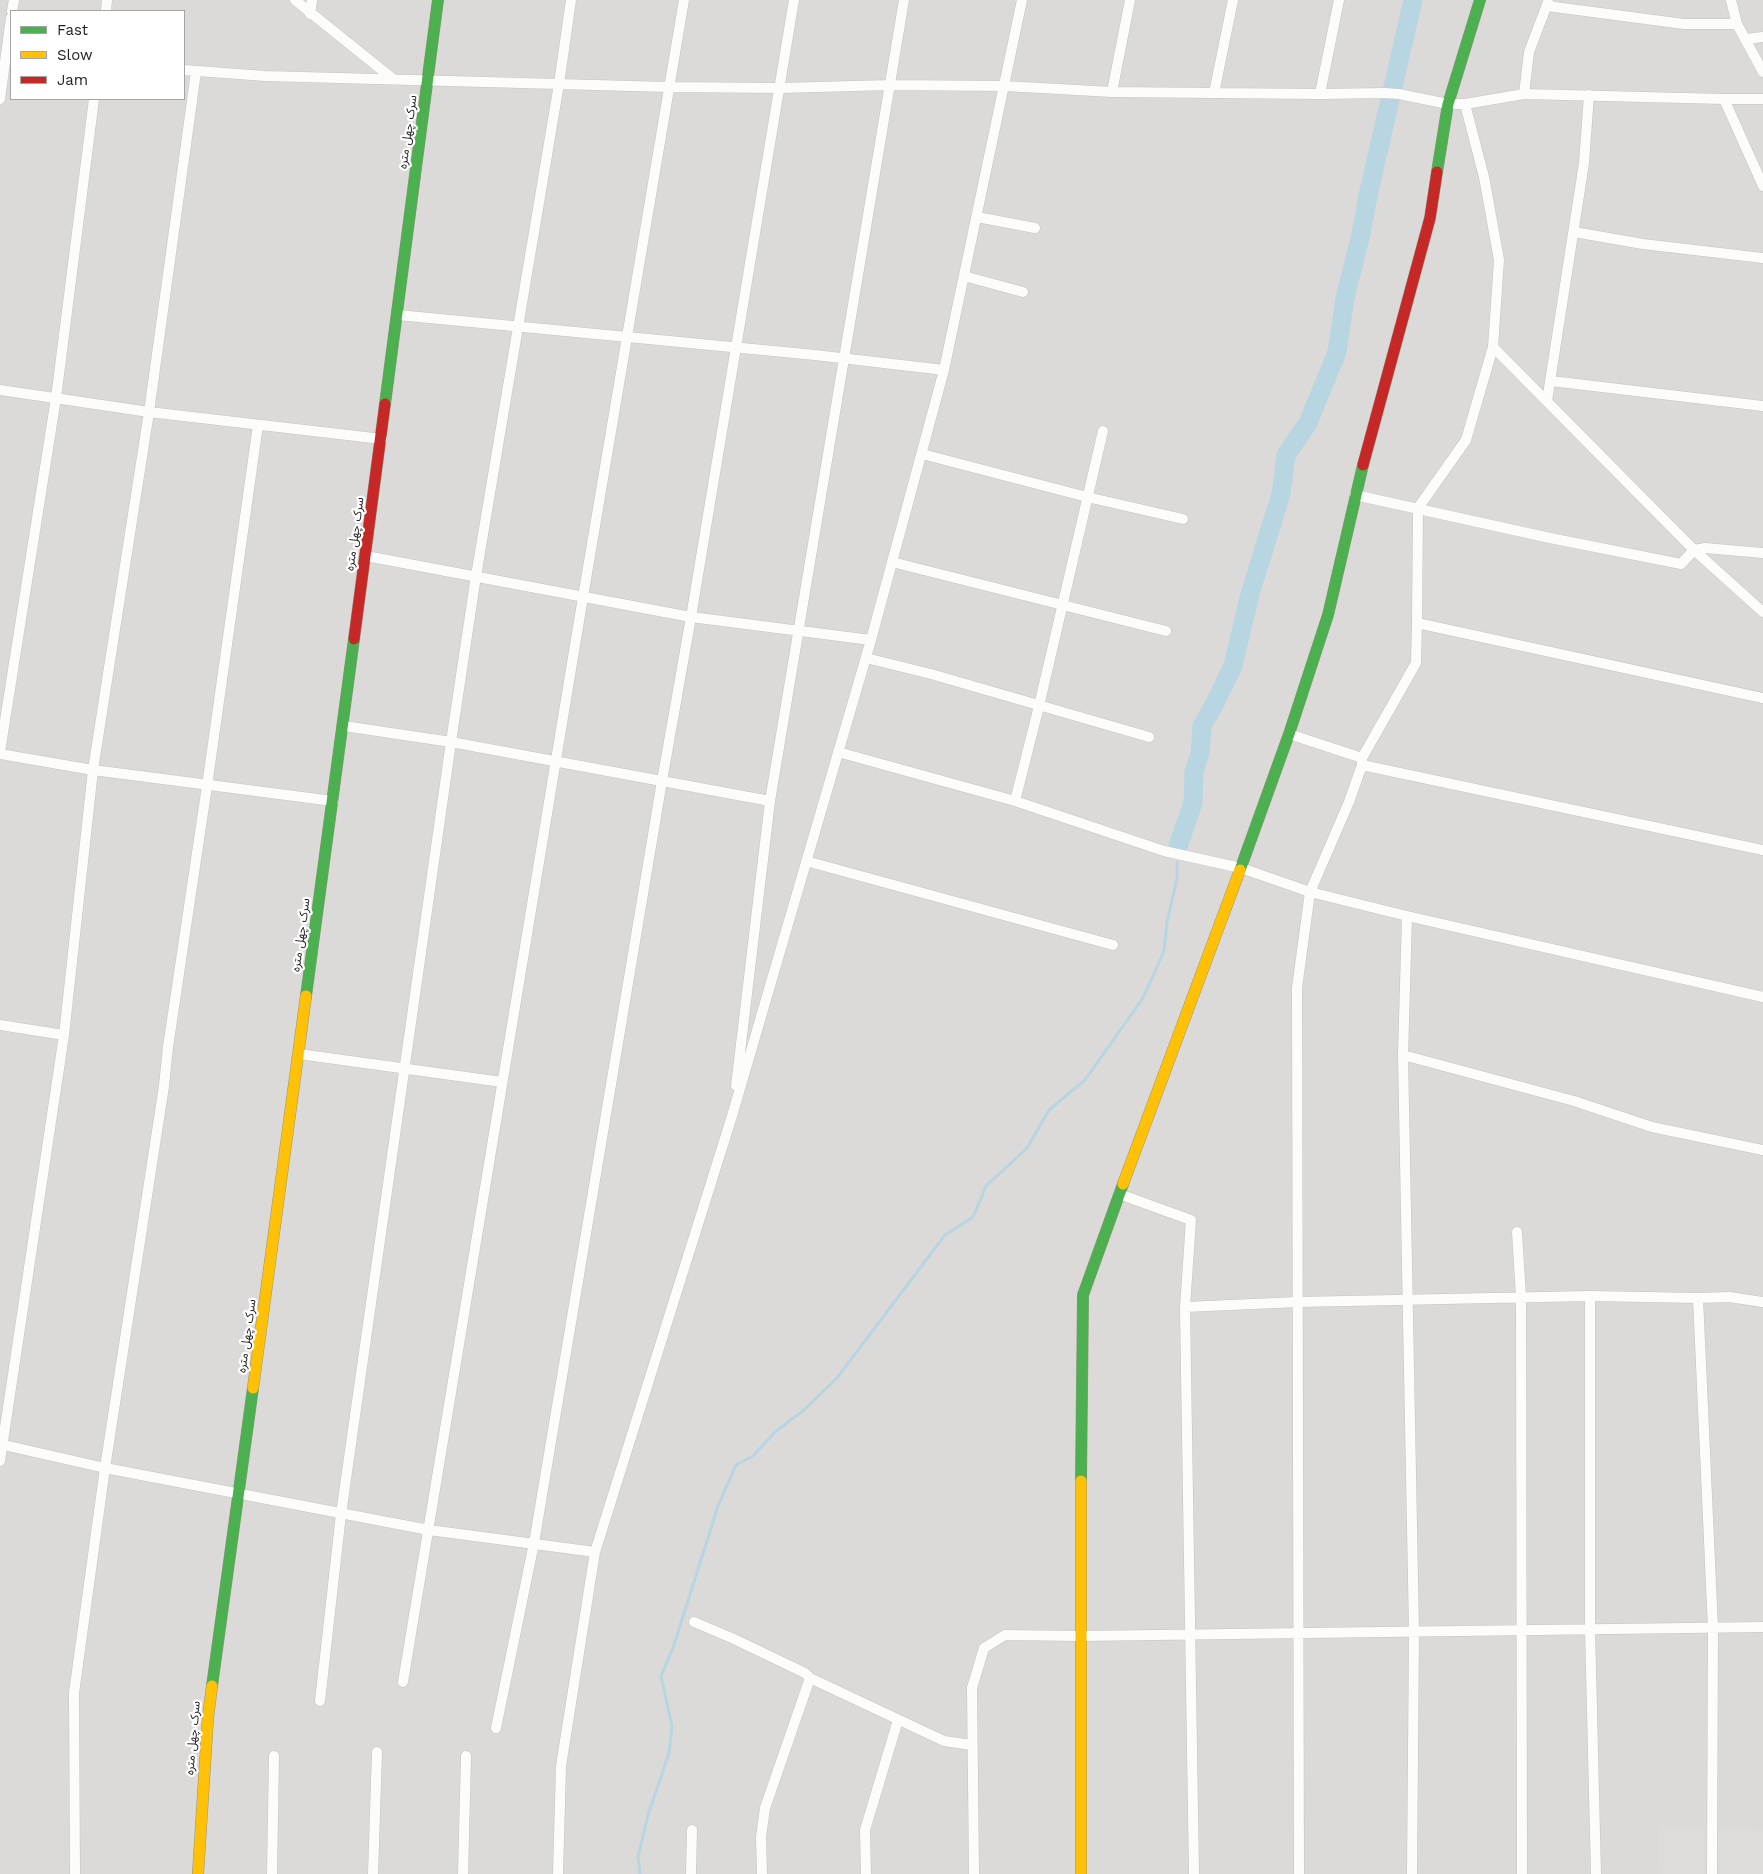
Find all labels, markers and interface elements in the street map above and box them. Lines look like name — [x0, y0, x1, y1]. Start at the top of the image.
legend — [10, 10, 185, 100]
text: Fast — [57, 21, 88, 39]
text: Slow — [57, 46, 93, 64]
text: Jam — [57, 71, 88, 89]
street label: سرک چهل متره — [396, 94, 420, 170]
street label: سرک چهل متره — [343, 496, 367, 572]
street label: سرک چهل متره — [289, 897, 313, 973]
street label: سرک چهل متره — [235, 1298, 259, 1374]
street label: سرک چهل متره — [183, 1700, 203, 1776]

